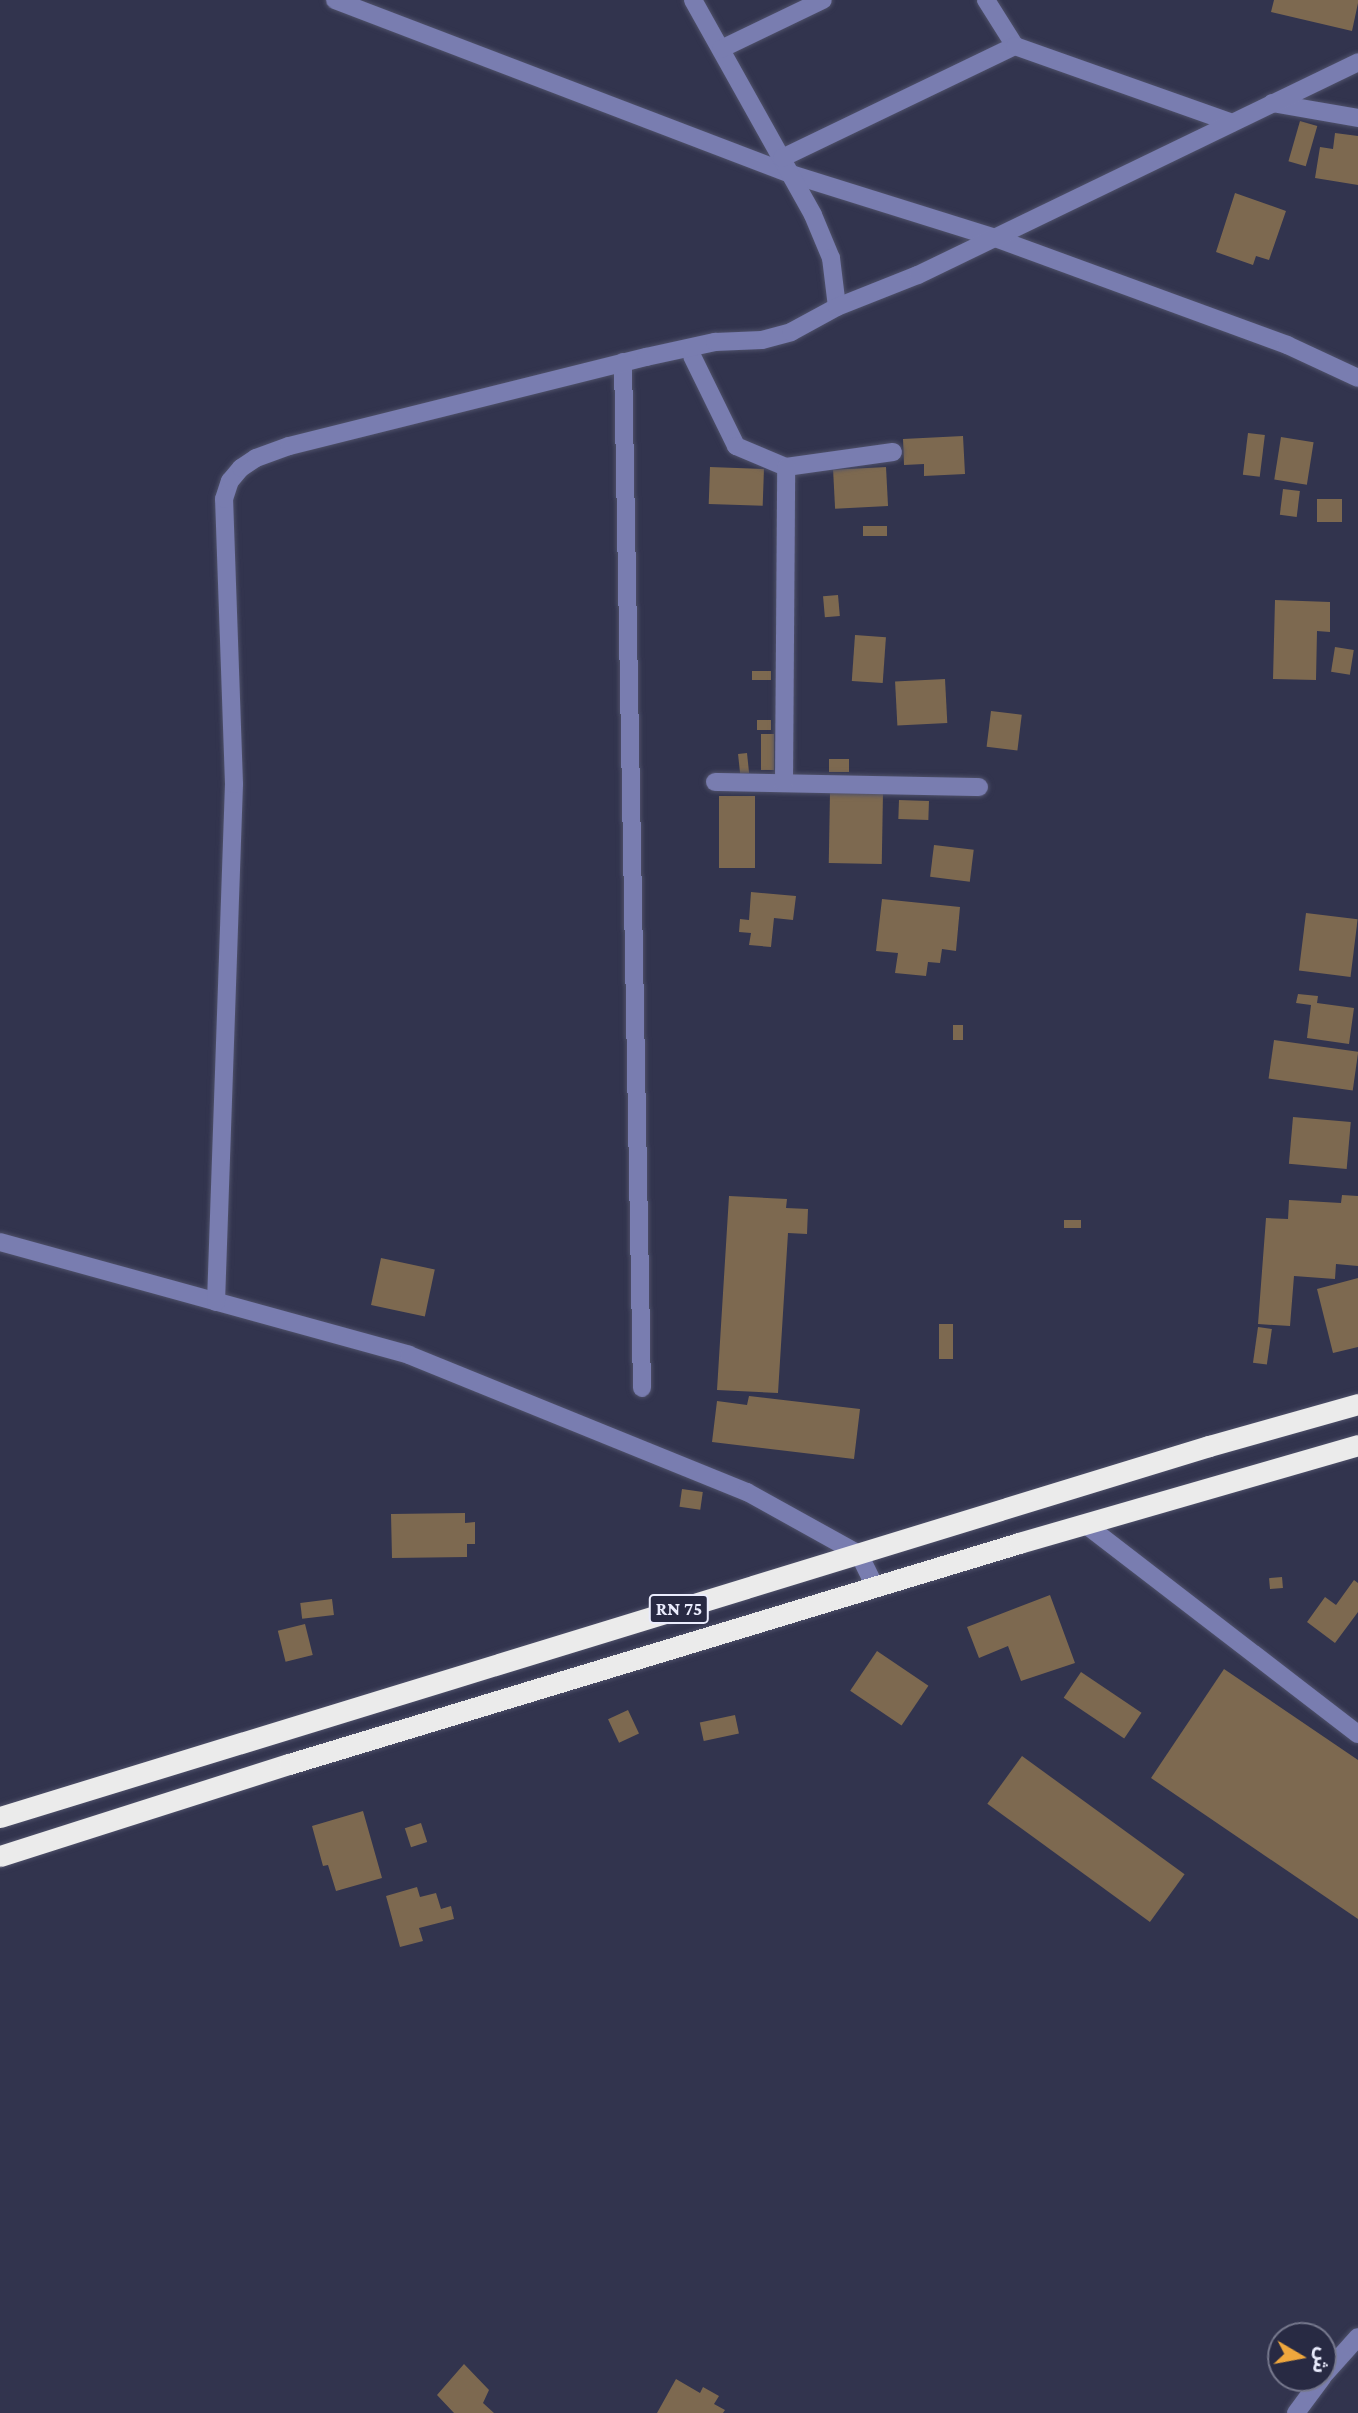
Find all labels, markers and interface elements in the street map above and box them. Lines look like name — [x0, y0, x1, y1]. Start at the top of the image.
road number: RN 75 — [648, 1594, 710, 1624]
north arrow — [1267, 2322, 1337, 2392]
text: ش — [1309, 2346, 1334, 2375]

